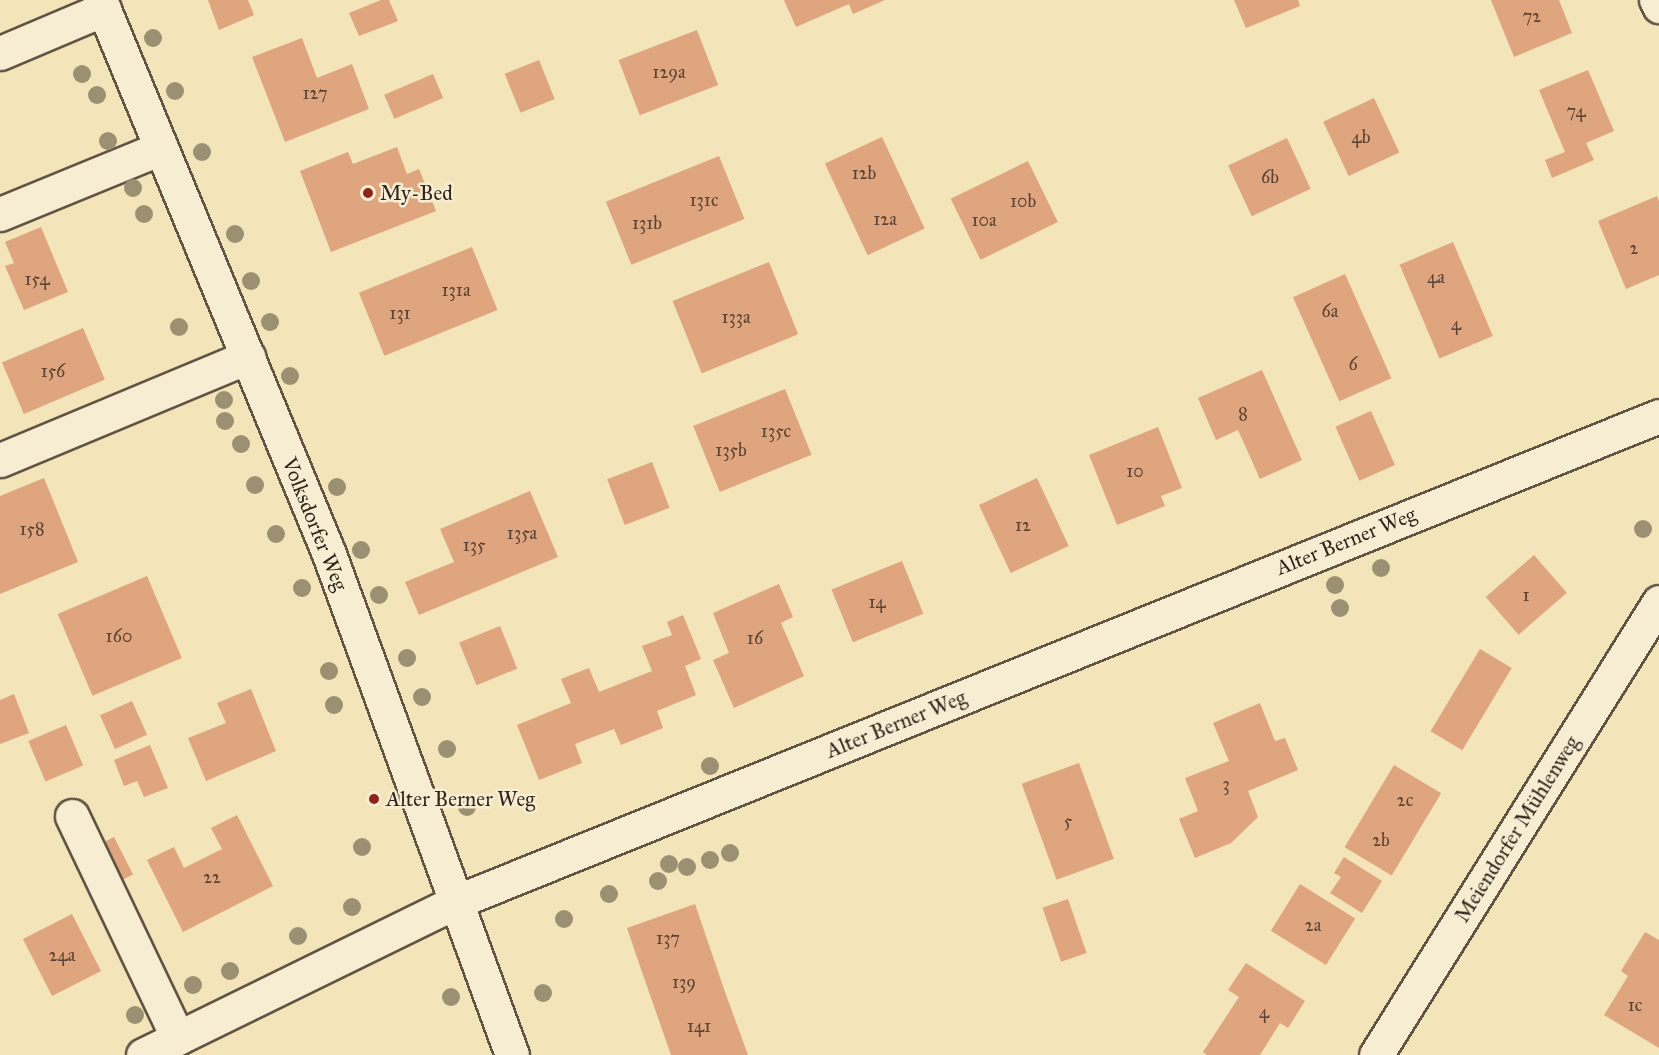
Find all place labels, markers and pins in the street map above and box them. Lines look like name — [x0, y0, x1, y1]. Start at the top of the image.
place label: My-Bed — [380, 180, 453, 206]
marker: My-Bed — [361, 186, 375, 200]
place label: Alter Berner Weg — [386, 786, 535, 812]
marker: Alter Berner Weg — [367, 792, 381, 806]

